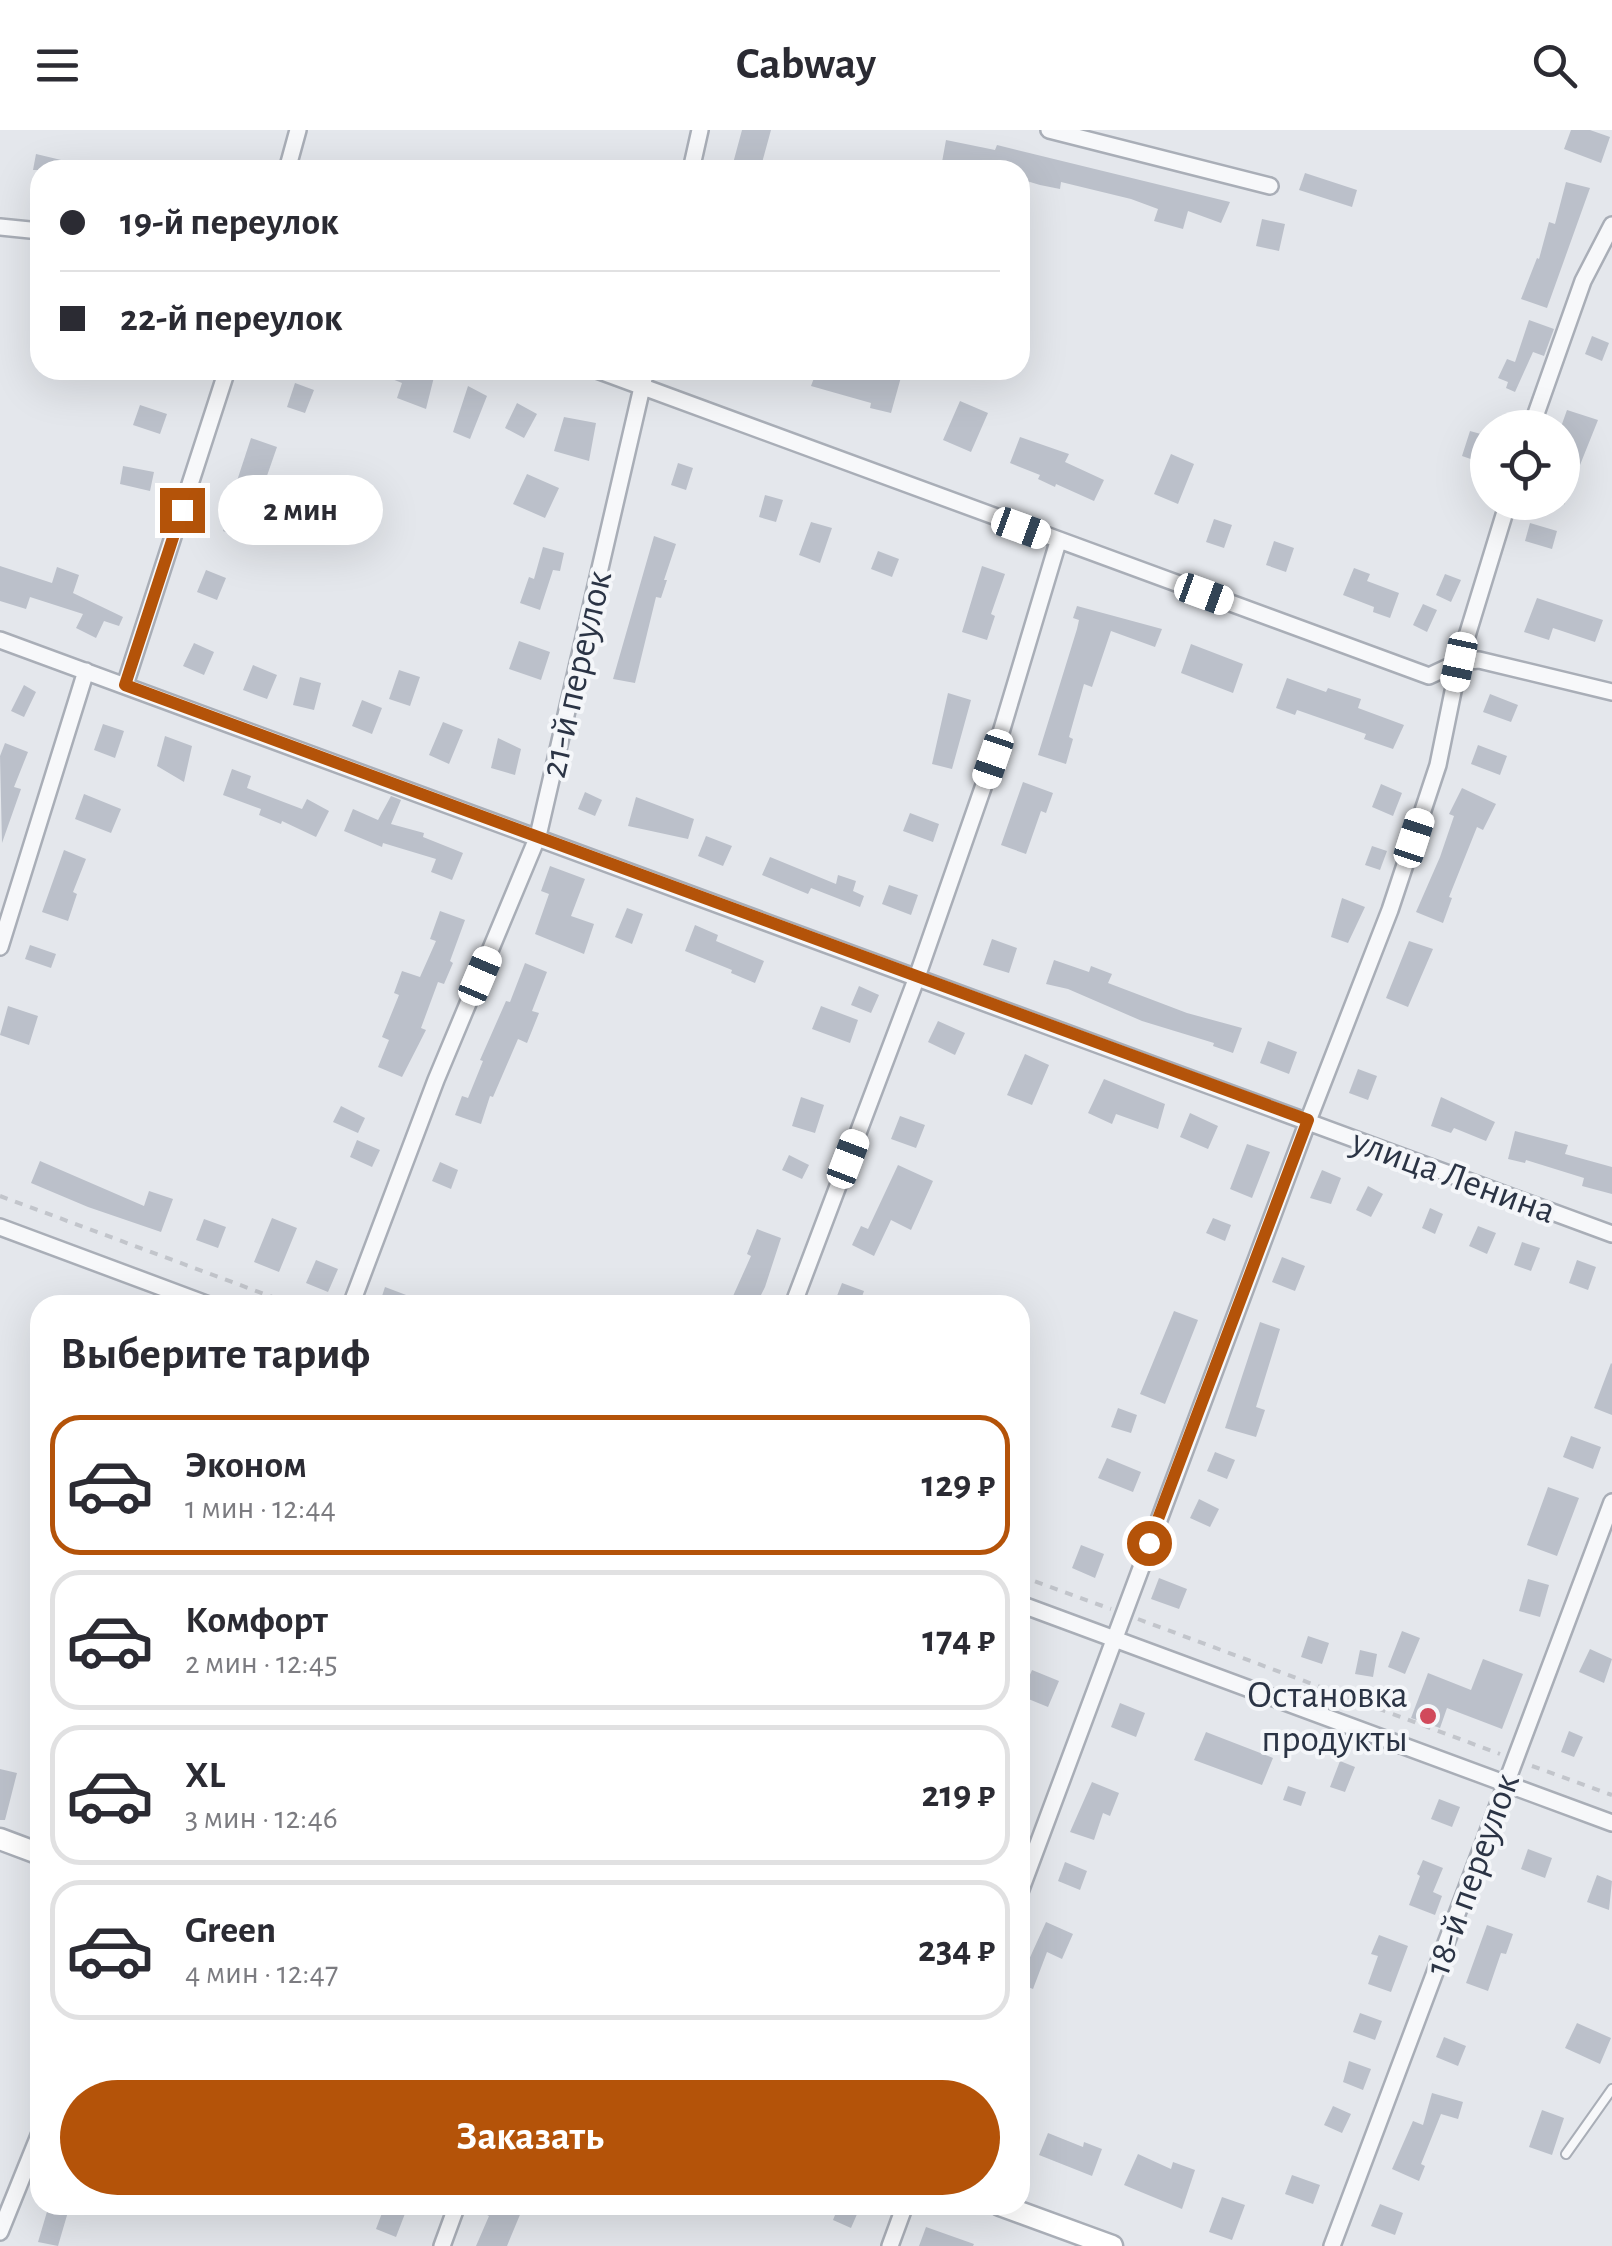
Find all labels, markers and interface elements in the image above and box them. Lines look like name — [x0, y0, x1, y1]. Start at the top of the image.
icon: menu — [30, 38, 85, 93]
icon: search — [1527, 38, 1582, 93]
text: Cabway — [736, 42, 876, 87]
text: 19-й переулок — [120, 204, 339, 242]
text: 22-й переулок — [120, 300, 343, 338]
map controls — [1470, 410, 1580, 520]
button: locate — [1470, 410, 1580, 520]
callout: 2 мин — [217, 475, 382, 545]
route end — [160, 488, 205, 533]
text: 2 мин — [263, 494, 338, 526]
car — [988, 504, 1054, 552]
street label: 21-й переулок — [535, 567, 619, 782]
car — [1171, 570, 1237, 618]
car — [1438, 630, 1480, 694]
car — [969, 726, 1017, 792]
car — [1390, 805, 1438, 871]
car — [454, 943, 506, 1009]
street label: улица Ленина — [1346, 1122, 1560, 1231]
car — [823, 1126, 873, 1192]
text: Выберите тариф — [60, 1332, 370, 1377]
icon: car — [65, 1440, 155, 1530]
text: Эконом — [185, 1447, 307, 1485]
text: 129 ₽ — [922, 1466, 995, 1504]
text: 1 мин · 12:44 — [185, 1492, 336, 1524]
route start — [1127, 1521, 1172, 1566]
icon: car — [65, 1595, 155, 1685]
text: Комфорт — [185, 1602, 328, 1640]
text: 174 ₽ — [922, 1621, 995, 1659]
text: 2 мин · 12:45 — [185, 1647, 338, 1679]
place label: Остановка продукты — [1247, 1677, 1408, 1759]
marker: Остановка продукты — [1417, 1705, 1439, 1727]
icon: car — [65, 1750, 155, 1840]
text: XL — [185, 1757, 225, 1795]
street label: 18-й переулок — [1419, 1769, 1527, 1981]
text: 219 ₽ — [922, 1776, 995, 1814]
text: 3 мин · 12:46 — [185, 1802, 338, 1834]
icon: car — [65, 1905, 155, 1995]
text: Green — [185, 1912, 276, 1950]
text: 234 ₽ — [918, 1931, 995, 1969]
text: 4 мин · 12:47 — [185, 1957, 338, 1989]
button: Заказать — [60, 2080, 1000, 2195]

